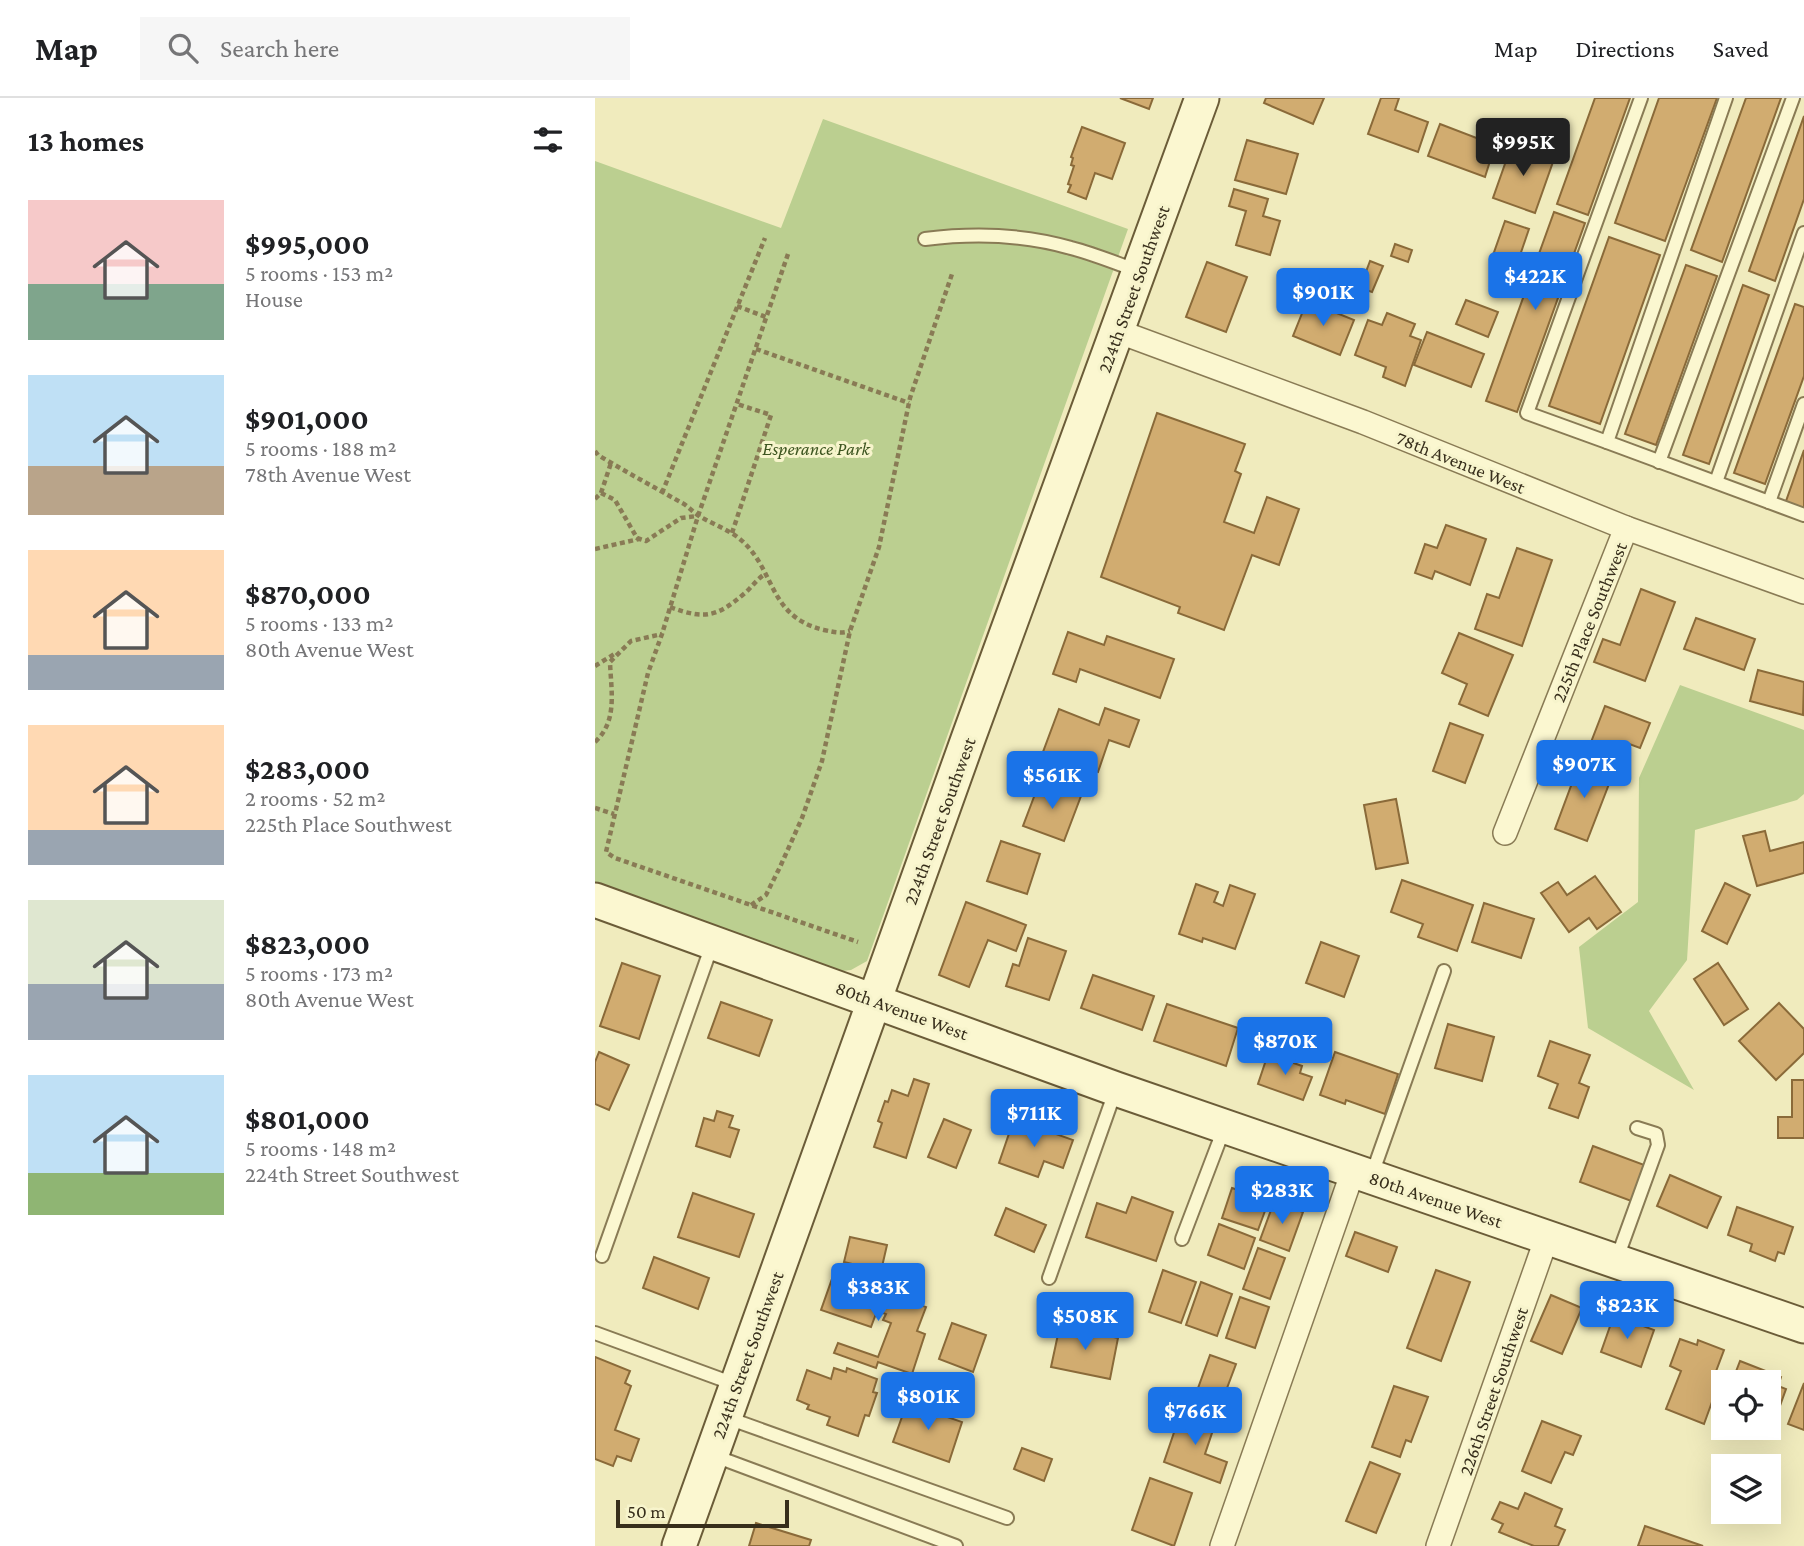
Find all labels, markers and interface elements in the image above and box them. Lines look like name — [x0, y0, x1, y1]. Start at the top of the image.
search box — [140, 17, 630, 80]
icon: search — [164, 29, 202, 67]
text: Map — [35, 30, 98, 67]
text: Search here — [220, 34, 339, 63]
text: Map — [1494, 35, 1538, 62]
text: Directions — [1576, 35, 1675, 62]
text: Saved — [1713, 35, 1769, 62]
pin: $995K — [1474, 118, 1572, 178]
icon: filters — [529, 121, 567, 159]
text: 13 homes — [28, 124, 144, 157]
text: $995K — [1492, 128, 1554, 154]
street label: 224th Street Southwest — [1093, 202, 1174, 376]
text: $995,000 — [245, 227, 370, 260]
icon: home — [84, 228, 168, 312]
pin: $422K — [1486, 252, 1584, 312]
text: 5 rooms · 153 m² — [245, 260, 393, 286]
text: $422K — [1504, 262, 1566, 288]
pin: $901K — [1274, 268, 1372, 328]
text: $901K — [1292, 278, 1354, 304]
text: House — [245, 286, 303, 312]
text: $901,000 — [245, 402, 369, 435]
icon: home — [84, 403, 168, 487]
street label: 78th Avenue West — [1393, 427, 1529, 498]
text: 5 rooms · 188 m² — [245, 435, 397, 461]
park label: Esperance Park — [762, 438, 870, 459]
text: 78th Avenue West — [245, 461, 411, 487]
street label: 225th Place Southwest — [1548, 538, 1631, 705]
text: $870,000 — [245, 577, 371, 610]
icon: home — [84, 578, 168, 662]
text: 5 rooms · 133 m² — [245, 610, 393, 636]
text: 80th Avenue West — [245, 636, 414, 662]
street label: 224th Street Southwest — [899, 734, 980, 908]
pin: $907K — [1535, 740, 1633, 800]
text: $907K — [1552, 750, 1616, 776]
text: $283,000 — [245, 752, 370, 785]
pin: $561K — [1003, 752, 1101, 811]
icon: home — [84, 753, 168, 837]
text: $561K — [1023, 761, 1081, 787]
text: 2 rooms · 52 m² — [245, 785, 385, 811]
text: 225th Place Southwest — [245, 811, 452, 837]
text: $823,000 — [245, 927, 370, 960]
icon: home — [84, 928, 168, 1012]
text: 5 rooms · 173 m² — [245, 960, 393, 986]
street label: 80th Avenue West — [833, 977, 972, 1044]
text: 80th Avenue West — [245, 986, 414, 1012]
pin: $870K — [1236, 1018, 1334, 1077]
text: $870K — [1253, 1027, 1317, 1053]
pin: $711K — [985, 1090, 1083, 1149]
text: $711K — [1007, 1099, 1061, 1125]
text: $801,000 — [245, 1102, 370, 1135]
icon: home — [84, 1103, 168, 1187]
text: 5 rooms · 148 m² — [245, 1135, 396, 1161]
text: 224th Street Southwest — [245, 1161, 459, 1187]
pin: $283K — [1233, 1166, 1331, 1226]
street label: 80th Avenue West — [1367, 1167, 1506, 1232]
text: $283K — [1251, 1176, 1313, 1202]
pin: $383K — [829, 1264, 927, 1323]
street label: 224th Street Southwest — [707, 1268, 788, 1442]
text: $383K — [847, 1273, 909, 1299]
pin: $823K — [1578, 1282, 1676, 1341]
text: $823K — [1596, 1291, 1658, 1317]
pin: $508K — [1036, 1292, 1134, 1352]
text: $508K — [1053, 1302, 1117, 1328]
street label: 226th Street Southwest — [1455, 1304, 1532, 1478]
map controls — [1711, 1370, 1781, 1524]
button: locate — [1711, 1370, 1781, 1440]
pin: $801K — [879, 1372, 977, 1432]
text: $801K — [897, 1382, 959, 1408]
pin: $766K — [1146, 1388, 1244, 1447]
text: $766K — [1164, 1397, 1226, 1423]
button: layers — [1711, 1454, 1781, 1524]
scale bar — [616, 1497, 789, 1529]
text: 50 m — [627, 1501, 666, 1522]

